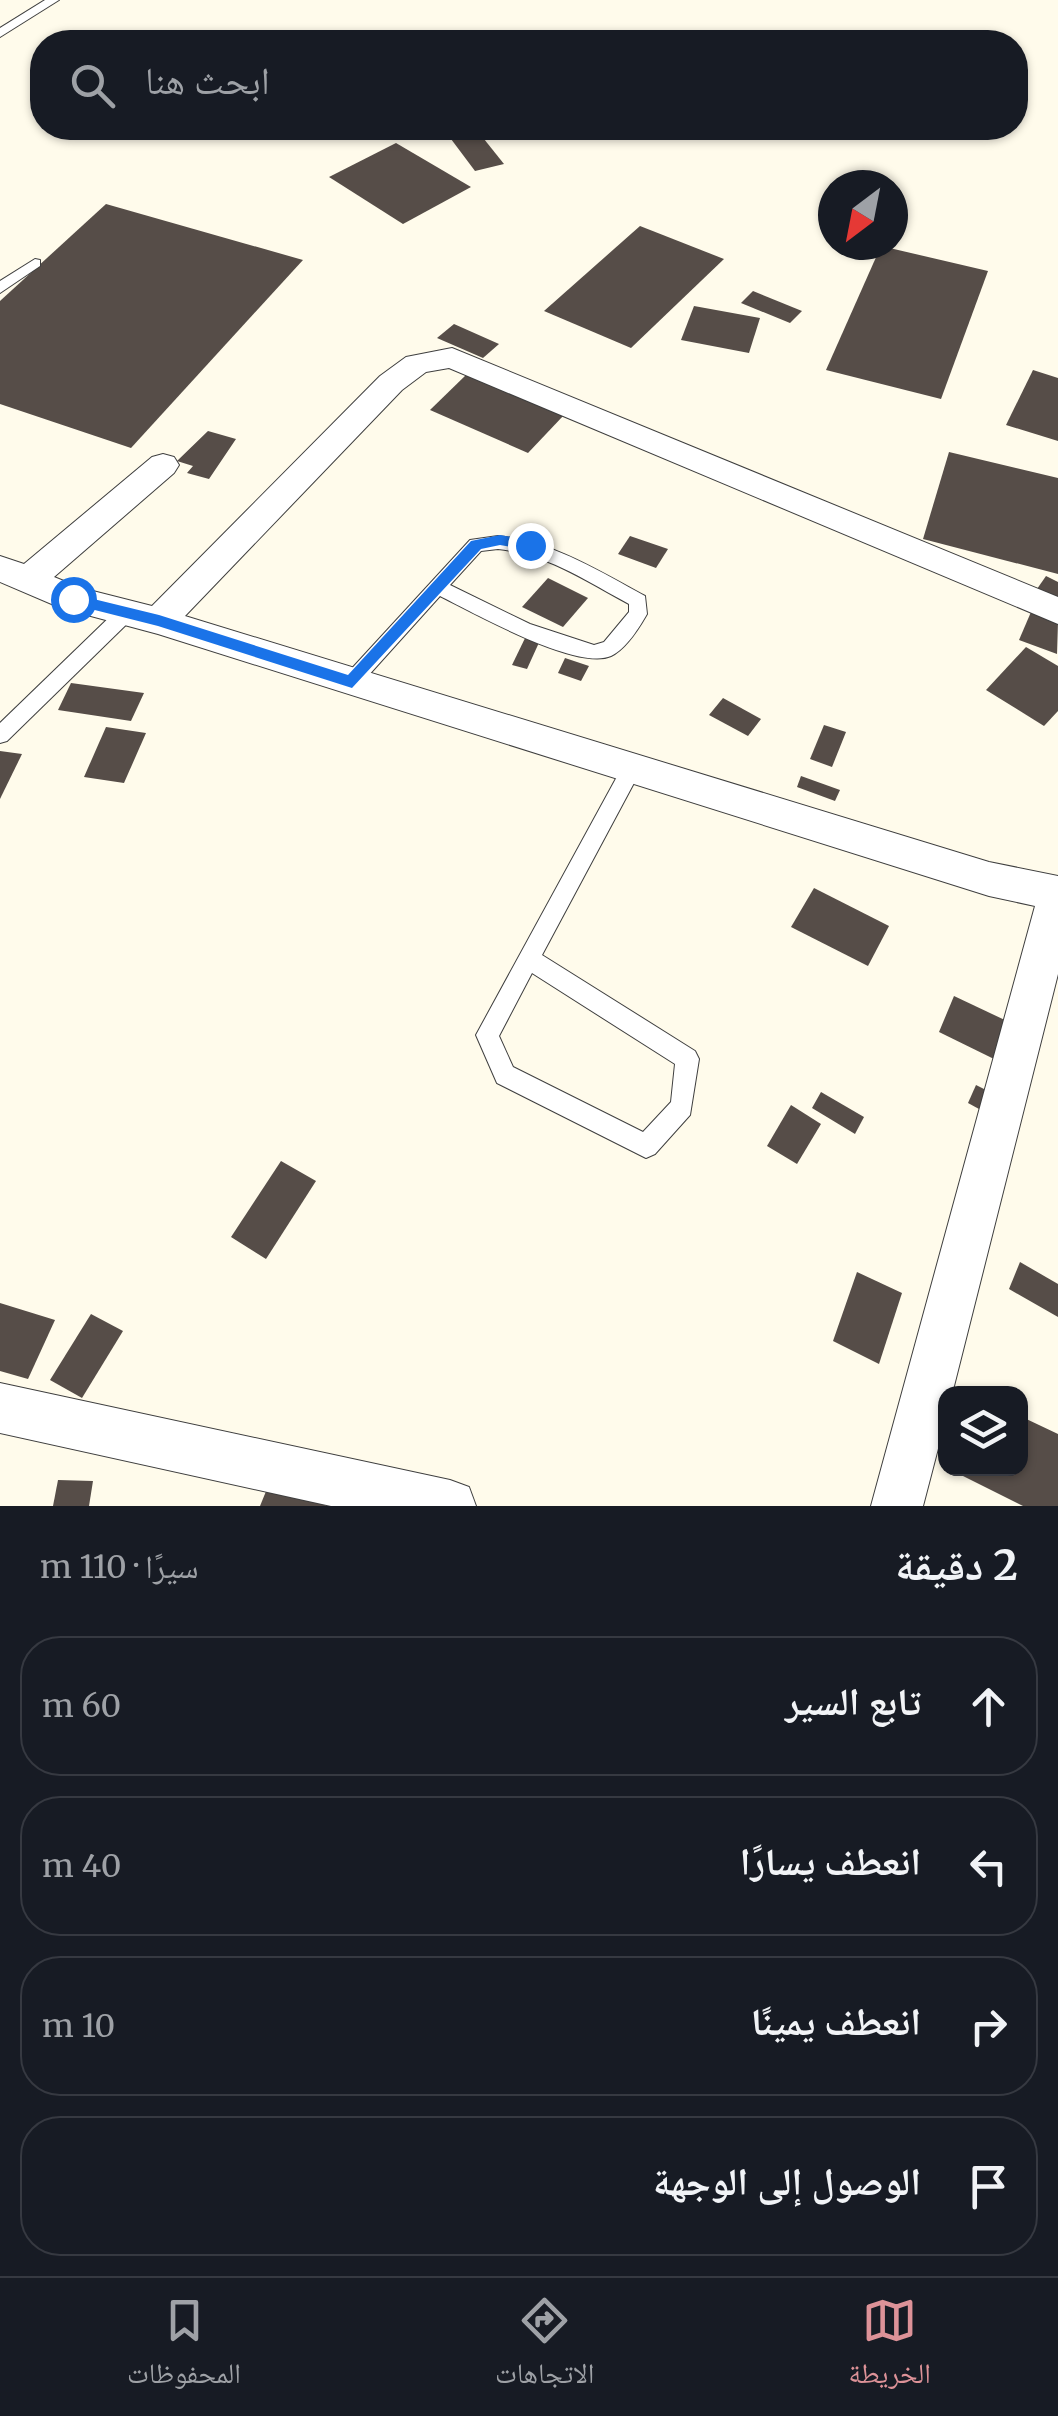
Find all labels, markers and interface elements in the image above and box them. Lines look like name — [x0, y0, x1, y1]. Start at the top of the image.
search box — [30, 30, 1028, 140]
text: ابحث هنا — [145, 57, 270, 104]
icon: search — [65, 58, 120, 113]
north arrow — [818, 170, 908, 260]
route end — [508, 523, 554, 569]
route start — [51, 577, 97, 623]
map controls — [938, 1386, 1028, 1476]
button: layers — [938, 1386, 1028, 1476]
text: 2 دقيقة — [895, 1539, 1018, 1591]
text: سيرًا · 110 m — [40, 1547, 198, 1587]
text: تابع السير — [785, 1678, 921, 1725]
icon: ahead — [961, 1679, 1016, 1734]
text: 60 m — [42, 1686, 121, 1726]
text: انعطف يسارًا — [740, 1838, 921, 1885]
icon: left — [961, 1839, 1016, 1894]
text: 40 m — [42, 1846, 121, 1886]
text: انعطف يمينًا — [751, 1998, 921, 2045]
icon: right — [961, 1999, 1016, 2054]
text: 10 m — [42, 2006, 115, 2046]
text: الوصول إلى الوجهة — [653, 2158, 921, 2205]
icon: arrive — [961, 2159, 1016, 2214]
tab: المحفوظات — [127, 2293, 241, 2401]
tab: الاتجاهات — [495, 2293, 594, 2401]
tab: الخريطة — [849, 2293, 931, 2401]

